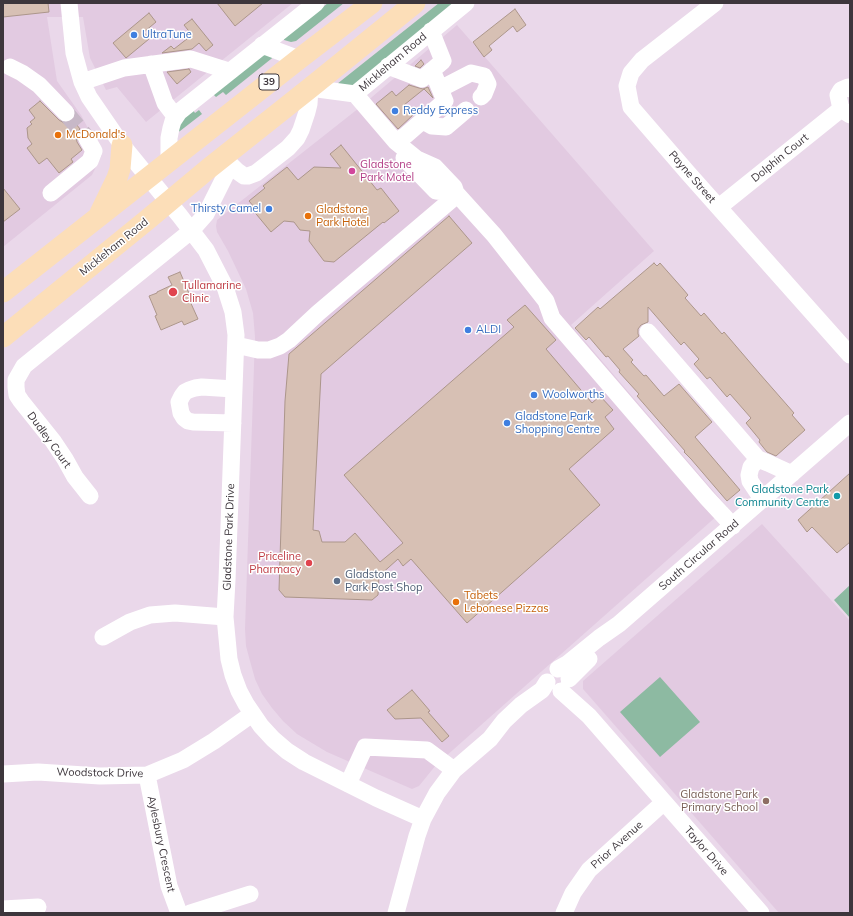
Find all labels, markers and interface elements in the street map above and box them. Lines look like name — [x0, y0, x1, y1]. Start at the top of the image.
place label: UltraTune — [142, 28, 192, 42]
marker: UltraTune — [129, 30, 139, 40]
street label: Mickleham Road — [356, 30, 430, 94]
road number: 39 — [259, 74, 279, 90]
place label: Reddy Express — [403, 104, 478, 118]
marker: Reddy Express — [390, 106, 400, 116]
place label: McDonald's — [66, 128, 126, 142]
marker: McDonald's — [53, 130, 63, 140]
street label: Dolphin Court — [749, 131, 811, 185]
street label: Payne Street — [666, 148, 718, 206]
place label: Gladstone Park Motel — [360, 158, 414, 184]
marker: Gladstone Park Motel — [347, 166, 357, 176]
place label: Thirsty Camel — [191, 202, 261, 216]
place label: Gladstone Park Hotel — [316, 203, 369, 229]
marker: Thirsty Camel — [264, 204, 274, 214]
marker: Gladstone Park Hotel — [303, 211, 313, 221]
street label: Mickleham Road — [77, 215, 151, 279]
place label: Tullamarine Clinic — [182, 279, 241, 305]
marker: Tullamarine Clinic — [167, 286, 179, 298]
place label: ALDI — [476, 323, 501, 337]
marker: ALDI — [463, 325, 473, 335]
place label: Woolworths — [542, 388, 605, 402]
marker: Woolworths — [529, 390, 539, 400]
street label: Dudley Court — [24, 409, 74, 471]
place label: Gladstone Park Shopping Centre — [515, 410, 600, 436]
marker: Gladstone Park Shopping Centre — [502, 418, 512, 428]
street label: Gladstone Park Drive — [221, 483, 237, 591]
place label: Gladstone Park Community Centre — [735, 483, 829, 509]
marker: Gladstone Park Community Centre — [832, 491, 842, 501]
street label: South Circular Road — [656, 517, 742, 593]
place label: Priceline Pharmacy — [249, 550, 301, 576]
marker: Priceline Pharmacy — [304, 558, 314, 568]
place label: Gladstone Park Post Shop — [345, 568, 423, 594]
marker: Gladstone Park Post Shop — [332, 576, 342, 586]
place label: Tabets Lebonese Pizzas — [464, 589, 549, 615]
marker: Tabets Lebonese Pizzas — [451, 597, 461, 607]
street label: Woodstock Drive — [57, 766, 143, 780]
place label: Gladstone Park Primary School — [680, 788, 758, 814]
street label: Aylesbury Crescent — [144, 795, 178, 893]
marker: Gladstone Park Primary School — [761, 796, 771, 806]
street label: Prior Avenue — [588, 818, 646, 872]
street label: Taylor Drive — [681, 824, 731, 878]

